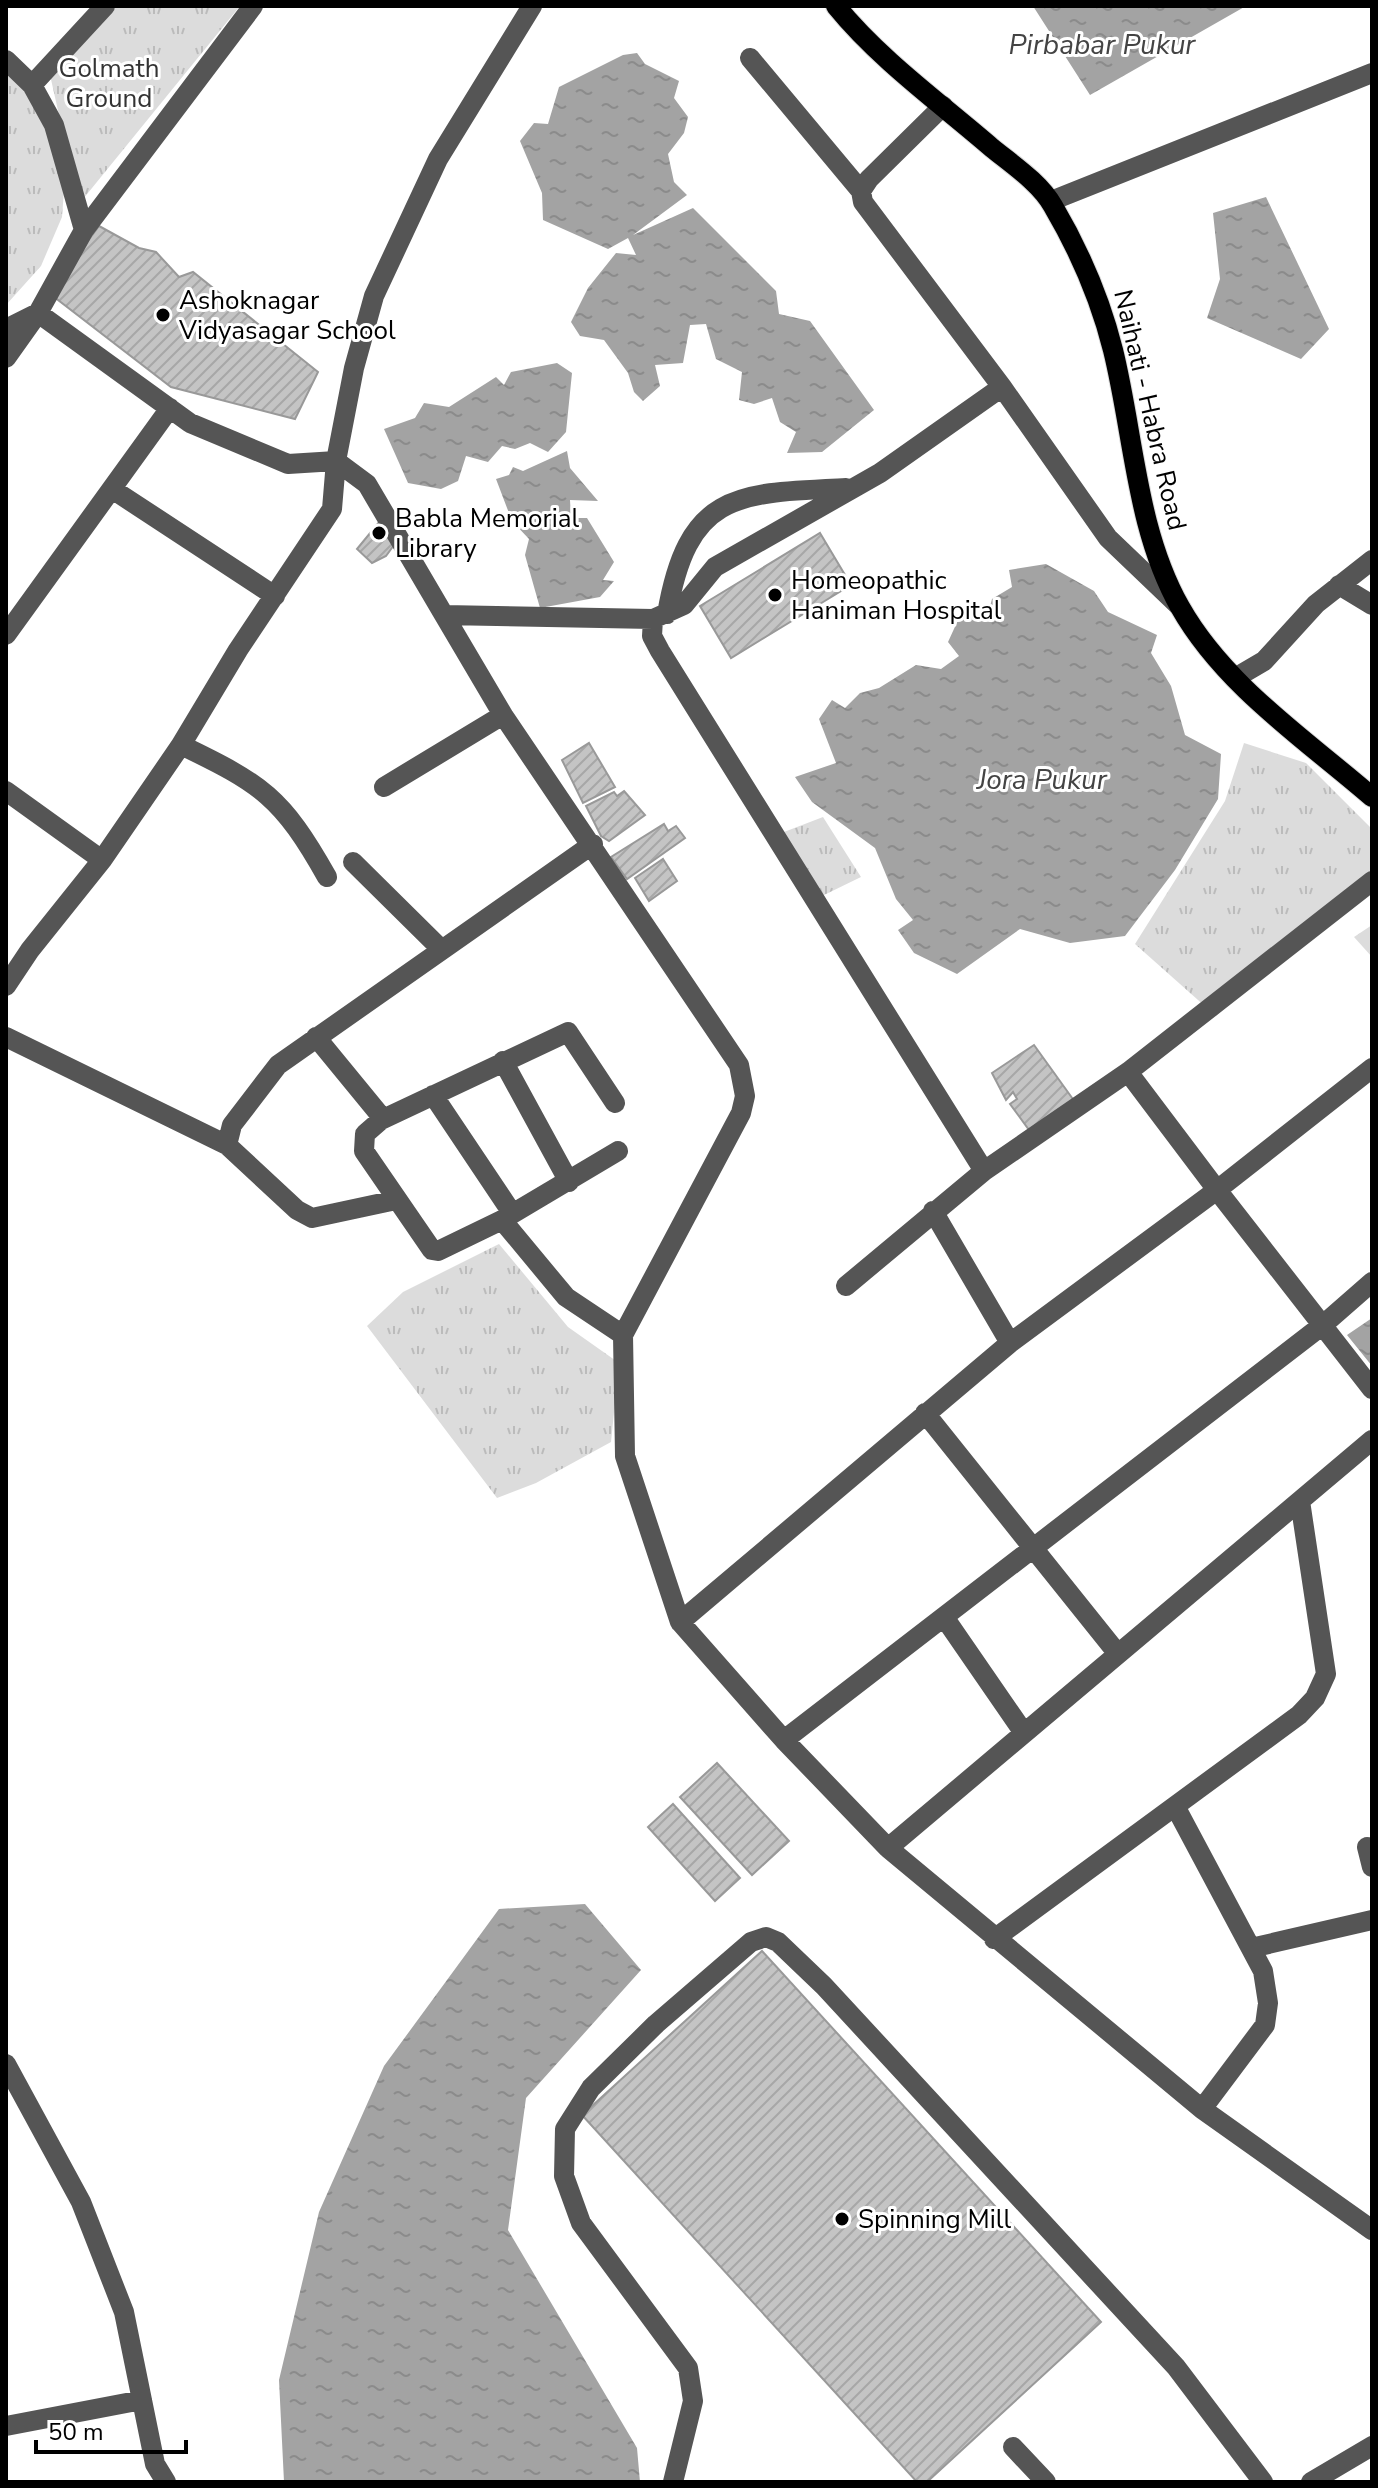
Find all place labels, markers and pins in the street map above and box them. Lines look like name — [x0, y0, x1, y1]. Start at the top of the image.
place label: Ashoknagar Vidyasagar School — [178, 283, 396, 348]
marker: Ashoknagar Vidyasagar School — [154, 306, 172, 324]
place label: Babla Memorial Library — [395, 501, 580, 566]
marker: Babla Memorial Library — [370, 524, 388, 542]
place label: Homeopathic Haniman Hospital — [791, 563, 1002, 628]
marker: Homeopathic Haniman Hospital — [766, 586, 784, 604]
place label: Spinning Mill — [858, 2202, 1011, 2237]
marker: Spinning Mill — [833, 2210, 851, 2228]

